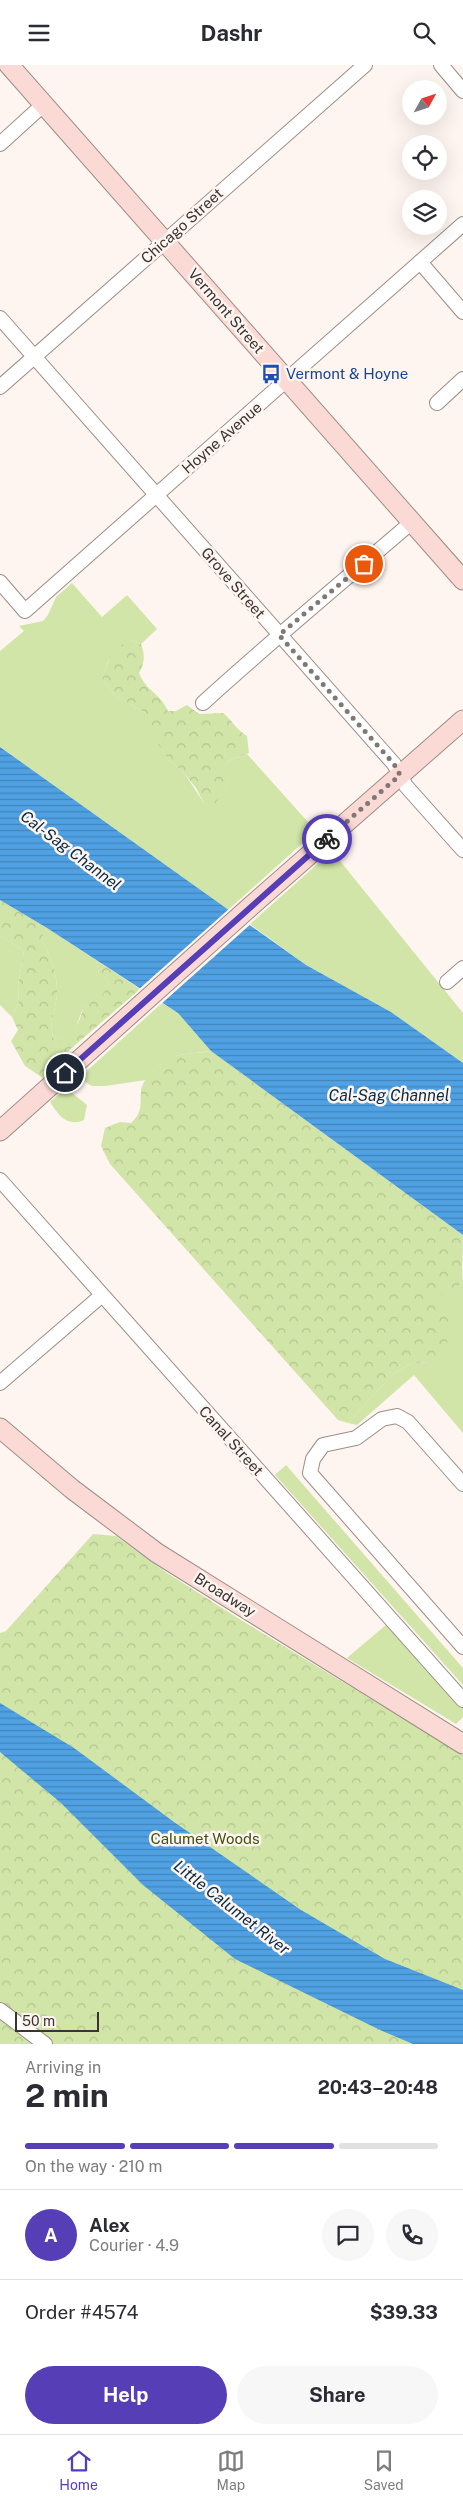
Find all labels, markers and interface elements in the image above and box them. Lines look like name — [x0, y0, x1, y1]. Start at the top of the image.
icon: menu — [25, 19, 53, 47]
icon: search — [410, 19, 438, 47]
text: Dashr — [201, 20, 262, 46]
north arrow — [402, 80, 448, 125]
map controls — [402, 80, 447, 235]
button: locate — [402, 135, 447, 180]
street label: Chicago Street — [137, 184, 226, 267]
button: layers — [402, 190, 447, 235]
street label: Vermont Street — [185, 265, 268, 357]
bus stop icon: Vermont & Hoyne — [260, 363, 282, 385]
place label: Vermont & Hoyne — [286, 365, 408, 382]
street label: Hoyne Avenue — [178, 398, 265, 477]
pin — [343, 543, 385, 585]
street label: Grove Street — [198, 544, 269, 622]
icon: bag — [350, 550, 378, 578]
water label: Cal-Sag Channel — [17, 806, 125, 894]
courier — [302, 814, 352, 864]
icon: bike — [313, 825, 341, 853]
pin — [44, 1052, 86, 1094]
icon: home — [51, 1059, 79, 1087]
water label: Cal-Sag Channel — [329, 1086, 449, 1105]
street label: Canal Street — [196, 1402, 267, 1479]
street label: Broadway — [191, 1569, 259, 1620]
park label: Calumet Woods — [150, 1830, 260, 1847]
water label: Little Calumet River — [170, 1856, 294, 1959]
scale bar — [15, 2009, 99, 2032]
text: 50 m — [22, 2013, 55, 2029]
text: Arriving in — [25, 2058, 101, 2077]
text: 20:43–20:48 — [318, 2076, 438, 2098]
text: 2 min — [25, 2077, 109, 2114]
text: On the way · 210 m — [25, 2157, 162, 2176]
button: chat — [322, 2209, 374, 2261]
button: phone — [386, 2209, 438, 2261]
text: Alex — [89, 2214, 130, 2236]
text: A — [44, 2224, 58, 2246]
text: Courier · 4.9 — [89, 2236, 179, 2255]
text: Order #4574 — [25, 2301, 139, 2323]
text: $39.33 — [370, 2301, 438, 2323]
button: Help — [25, 2366, 227, 2424]
button: Share — [237, 2366, 438, 2424]
tab: Home — [59, 2447, 98, 2493]
tab: Map — [217, 2447, 245, 2493]
tab: Saved — [364, 2447, 404, 2493]

